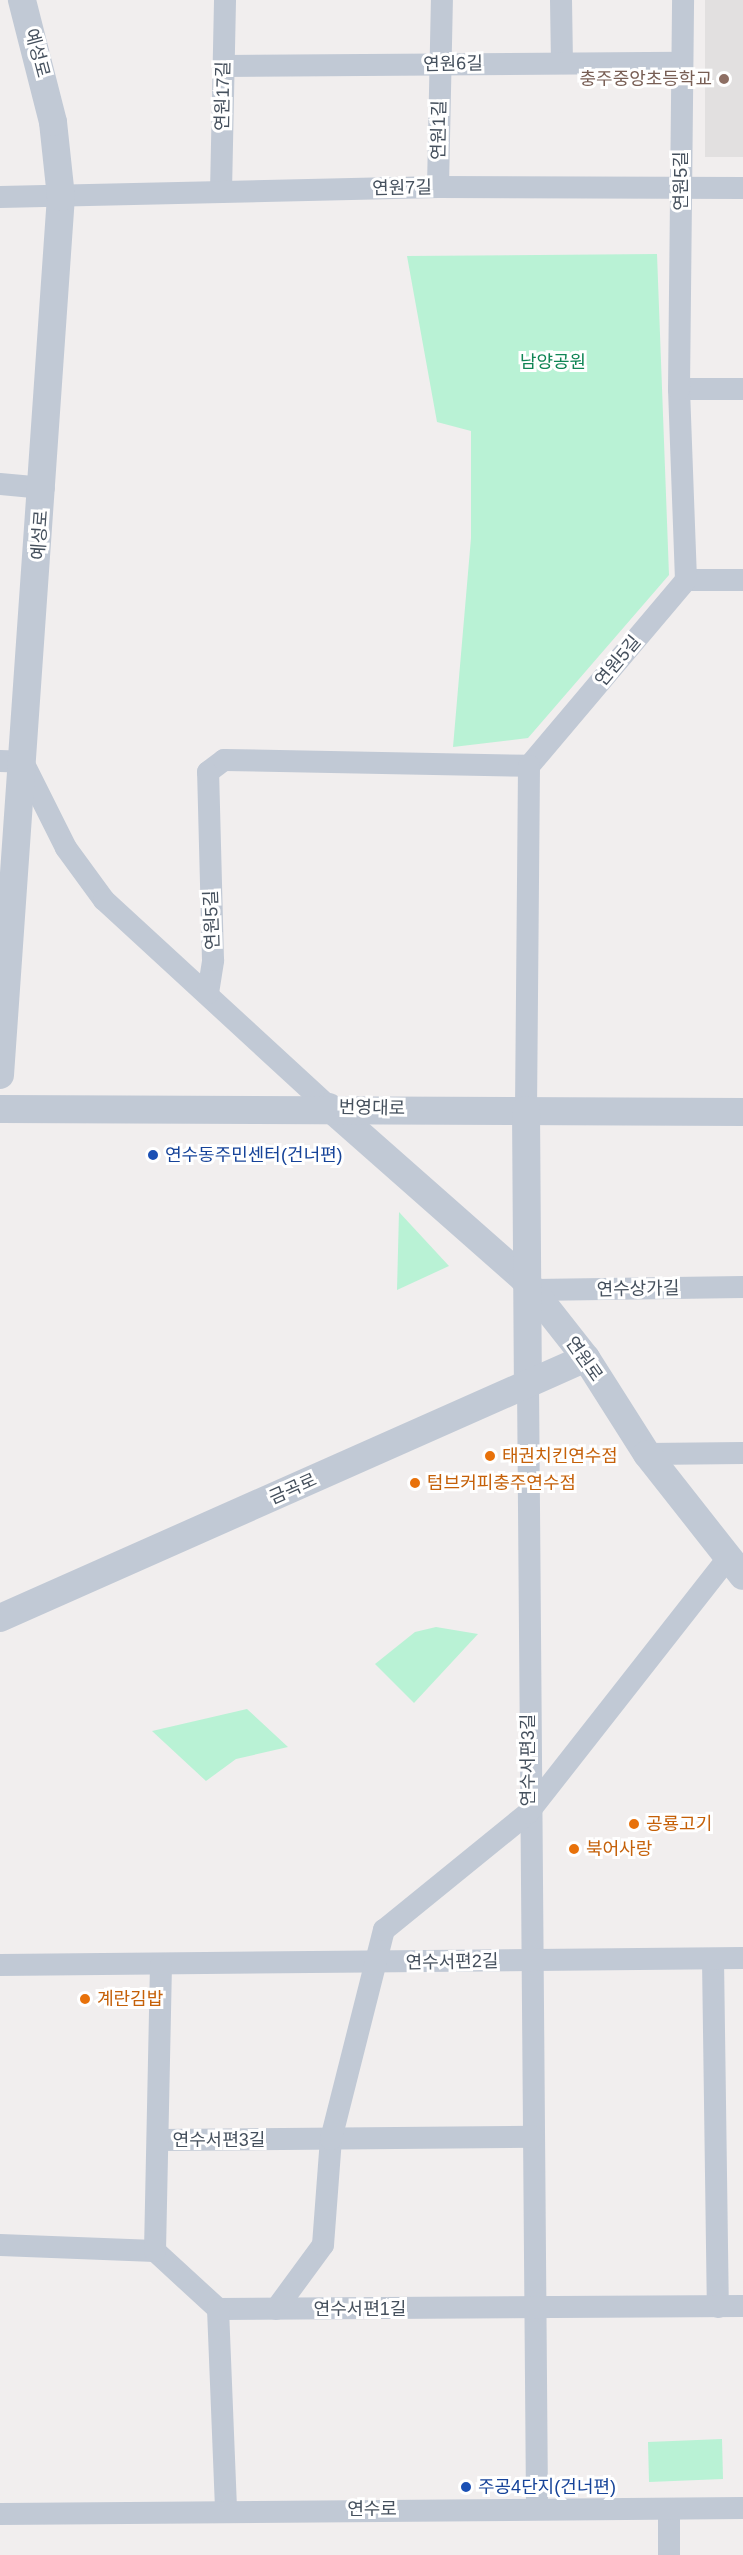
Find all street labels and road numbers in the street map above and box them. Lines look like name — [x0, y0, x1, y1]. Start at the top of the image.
street label: 예성로 — [20, 26, 54, 80]
street label: 연원6길 — [423, 53, 483, 75]
street label: 연원17길 — [212, 61, 234, 131]
street label: 연원1길 — [428, 100, 450, 160]
street label: 연원5길 — [670, 151, 692, 211]
street label: 연원7길 — [372, 177, 432, 199]
street label: 예성로 — [27, 509, 53, 561]
street label: 연원5길 — [591, 631, 645, 691]
street label: 연원5길 — [200, 890, 224, 950]
street label: 번영대로 — [339, 1097, 405, 1119]
street label: 연수상가길 — [596, 1277, 680, 1301]
street label: 연원로 — [561, 1332, 607, 1386]
street label: 금곡로 — [266, 1469, 320, 1509]
street label: 연수서편3길 — [517, 1714, 539, 1806]
street label: 연수서편2길 — [405, 1950, 499, 1974]
street label: 연수서편3길 — [173, 2129, 265, 2151]
street label: 연수서편1길 — [314, 2298, 406, 2320]
street label: 연수로 — [347, 2498, 397, 2520]

